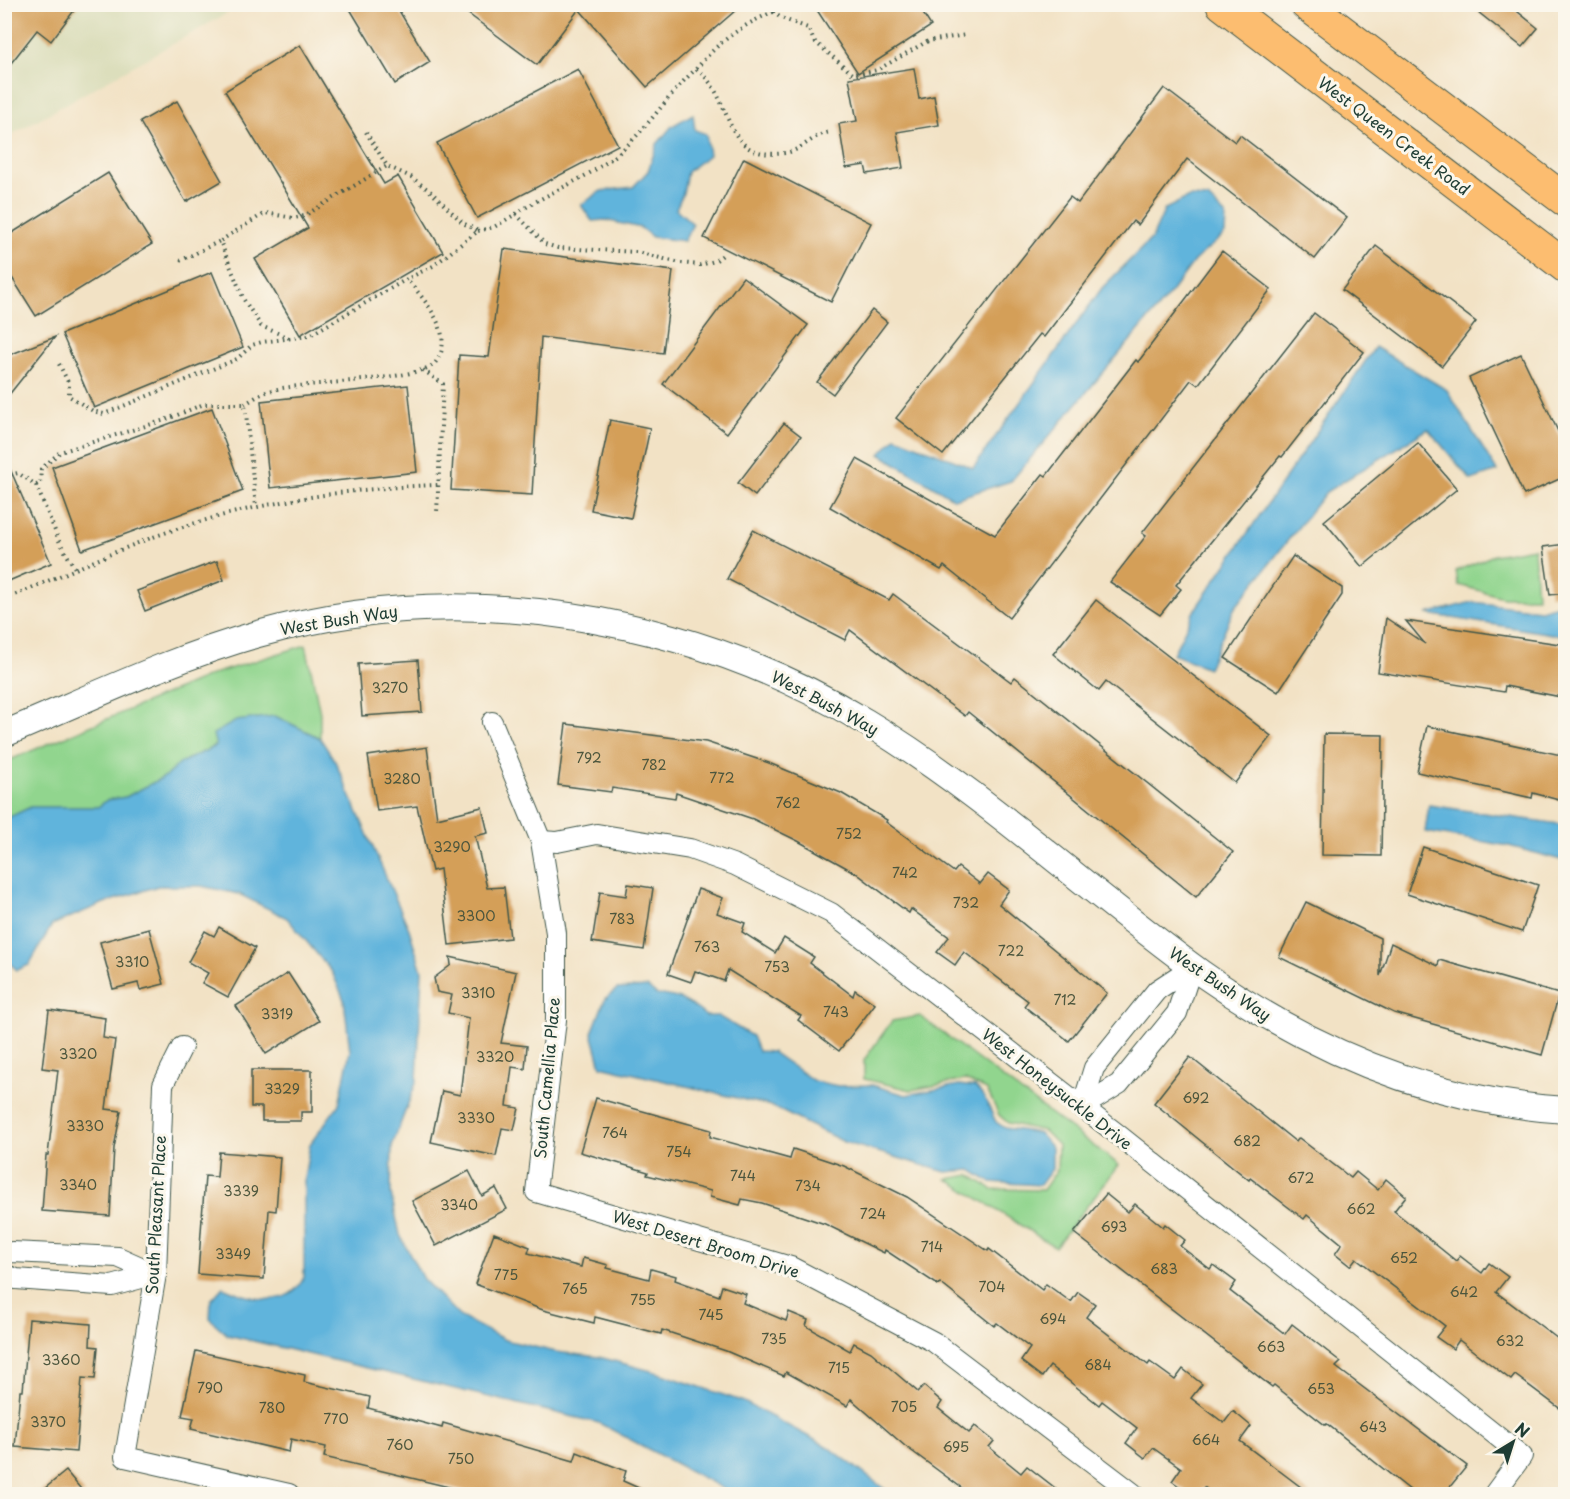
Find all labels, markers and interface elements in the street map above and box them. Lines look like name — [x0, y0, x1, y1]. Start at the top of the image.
street label: West Queen Creek Road — [1314, 70, 1476, 200]
street label: West Bush Way — [278, 598, 399, 640]
street label: West Bush Way — [767, 664, 883, 741]
house number: 3270 — [372, 677, 408, 698]
house number: 792 — [576, 747, 602, 768]
house number: 782 — [642, 754, 666, 775]
house number: 772 — [709, 767, 735, 788]
house number: 3280 — [383, 768, 421, 789]
house number: 762 — [775, 792, 801, 813]
house number: 752 — [836, 823, 862, 844]
house number: 3290 — [433, 836, 471, 857]
house number: 742 — [892, 862, 918, 883]
house number: 732 — [953, 892, 979, 913]
house number: 3300 — [456, 905, 496, 926]
house number: 783 — [609, 908, 635, 929]
house number: 763 — [694, 936, 720, 957]
house number: 722 — [998, 940, 1024, 961]
street label: West Bush Way — [1165, 940, 1276, 1026]
house number: 3310 — [115, 951, 149, 972]
house number: 753 — [764, 956, 790, 977]
house number: 3310 — [461, 982, 495, 1003]
house number: 712 — [1053, 989, 1077, 1010]
street label: South Camellia Place — [527, 996, 565, 1160]
house number: 743 — [823, 1001, 849, 1022]
house number: 3319 — [261, 1003, 293, 1024]
street label: West Honeysuckle Drive — [977, 1022, 1138, 1155]
house number: 3320 — [59, 1043, 97, 1064]
house number: 3320 — [476, 1046, 514, 1067]
house number: 3329 — [264, 1078, 300, 1099]
house number: 692 — [1182, 1087, 1210, 1108]
house number: 3330 — [457, 1107, 495, 1128]
house number: 3330 — [66, 1115, 104, 1136]
house number: 764 — [602, 1122, 628, 1143]
house number: 682 — [1233, 1130, 1261, 1151]
street label: South Pleasant Place — [139, 1135, 171, 1295]
house number: 754 — [666, 1141, 692, 1162]
house number: 744 — [730, 1165, 756, 1186]
house number: 672 — [1288, 1167, 1314, 1188]
house number: 3340 — [59, 1174, 97, 1195]
house number: 734 — [795, 1175, 821, 1196]
house number: 3339 — [223, 1180, 259, 1201]
house number: 3340 — [440, 1194, 478, 1215]
house number: 662 — [1347, 1198, 1375, 1219]
street label: West Desert Broom Drive — [610, 1203, 803, 1283]
house number: 724 — [860, 1203, 886, 1224]
house number: 693 — [1101, 1216, 1127, 1237]
house number: 714 — [921, 1236, 943, 1257]
house number: 3349 — [215, 1243, 251, 1264]
house number: 652 — [1390, 1247, 1418, 1268]
house number: 683 — [1150, 1258, 1178, 1279]
house number: 775 — [494, 1264, 518, 1285]
house number: 704 — [978, 1276, 1006, 1297]
house number: 765 — [562, 1278, 588, 1299]
house number: 642 — [1450, 1281, 1478, 1302]
house number: 755 — [630, 1289, 656, 1310]
house number: 745 — [698, 1304, 724, 1325]
house number: 694 — [1040, 1308, 1066, 1329]
house number: 735 — [761, 1328, 787, 1349]
house number: 632 — [1496, 1330, 1524, 1351]
house number: 663 — [1257, 1336, 1285, 1357]
house number: 3360 — [42, 1349, 80, 1370]
house number: 684 — [1084, 1354, 1112, 1375]
house number: 715 — [828, 1357, 850, 1378]
house number: 790 — [197, 1377, 223, 1398]
house number: 653 — [1307, 1378, 1335, 1399]
house number: 705 — [891, 1396, 917, 1417]
house number: 780 — [259, 1397, 285, 1418]
house number: 770 — [323, 1408, 349, 1429]
house number: 3370 — [30, 1411, 66, 1432]
north arrow — [1483, 1412, 1543, 1472]
house number: 643 — [1359, 1416, 1387, 1437]
text: N — [1510, 1416, 1535, 1443]
house number: 664 — [1192, 1429, 1220, 1450]
house number: 760 — [387, 1434, 413, 1455]
house number: 695 — [943, 1436, 969, 1457]
house number: 750 — [448, 1448, 474, 1469]

